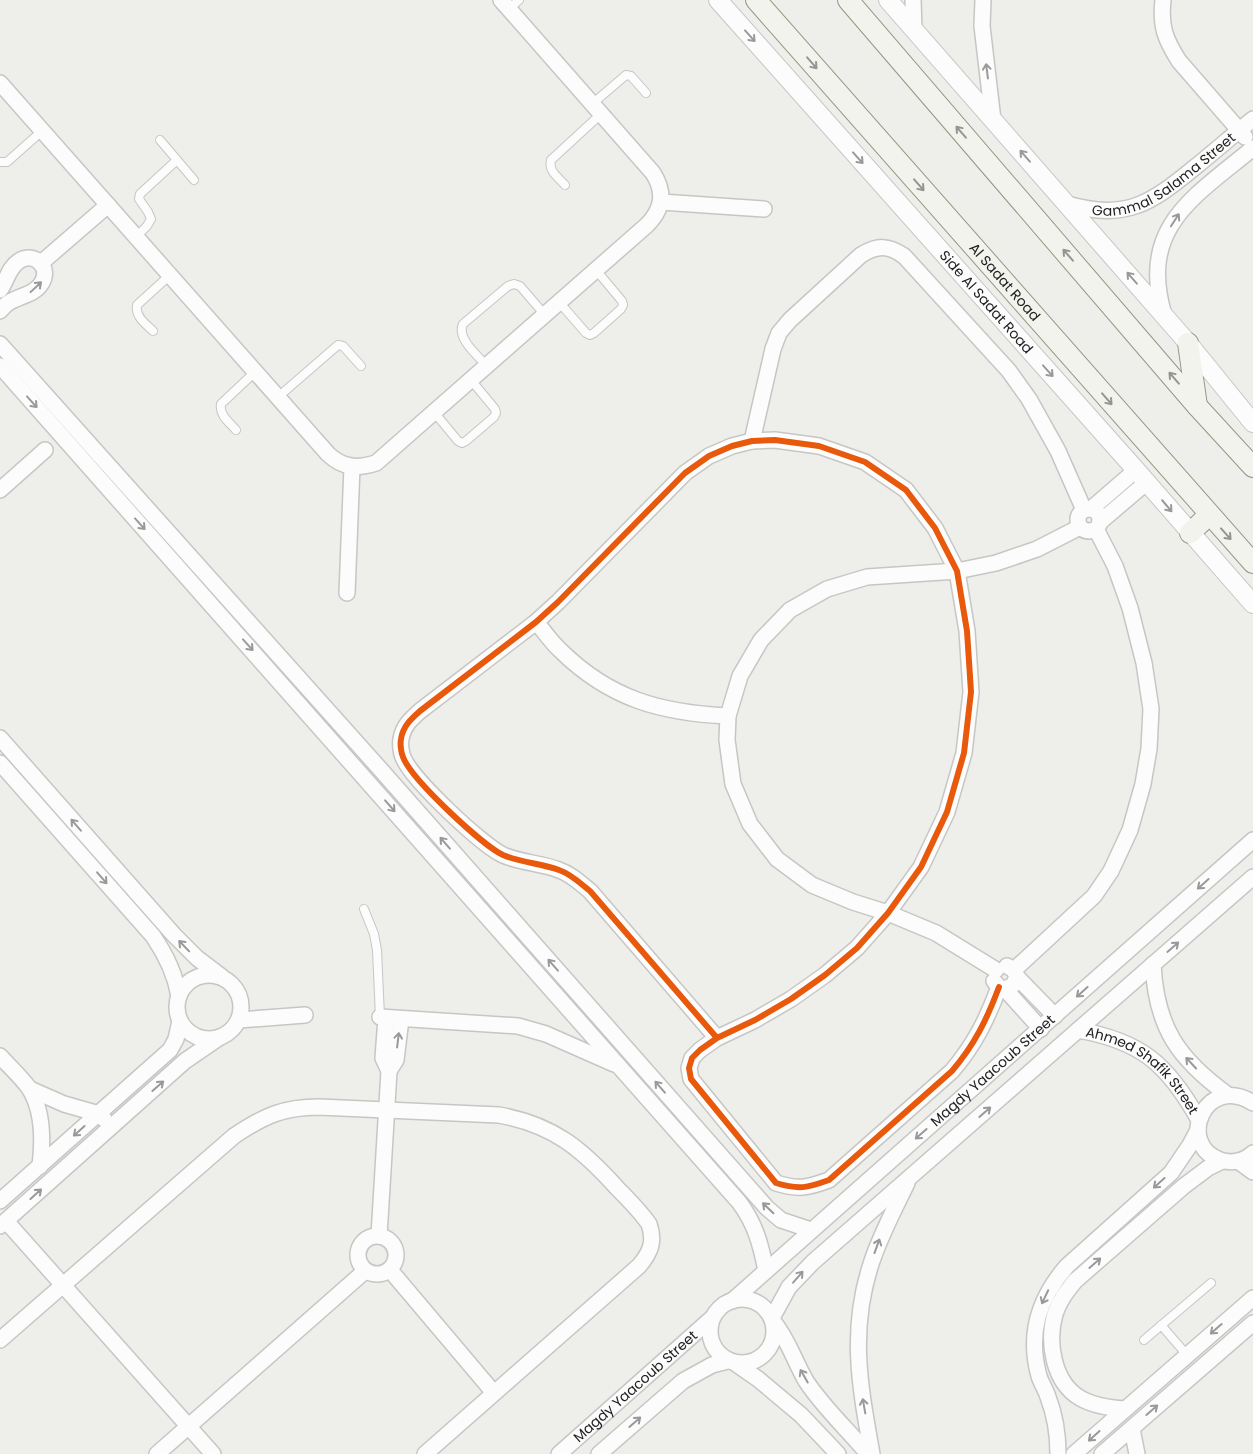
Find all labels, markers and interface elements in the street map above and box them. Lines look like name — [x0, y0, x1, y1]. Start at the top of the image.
one-way arrow — [744, 30, 756, 43]
one-way arrow — [806, 56, 817, 69]
one-way arrow — [982, 64, 992, 80]
one-way arrow — [955, 126, 967, 139]
street label: Gammal Salama Street — [1091, 128, 1240, 221]
one-way arrow — [1019, 149, 1030, 162]
one-way arrow — [852, 151, 864, 164]
one-way arrow — [913, 178, 924, 191]
one-way arrow — [1170, 213, 1180, 227]
street label: Al Sadat Road — [965, 238, 1045, 325]
street label: Side Al Sadat Road — [935, 246, 1038, 358]
one-way arrow — [1062, 249, 1073, 262]
one-way arrow — [1126, 272, 1137, 285]
one-way arrow — [30, 281, 42, 293]
one-way arrow — [1042, 364, 1053, 377]
one-way arrow — [1168, 372, 1180, 385]
one-way arrow — [1101, 392, 1112, 405]
one-way arrow — [27, 396, 38, 409]
one-way arrow — [1161, 499, 1172, 512]
one-way arrow — [134, 517, 146, 530]
one-way arrow — [1220, 527, 1232, 540]
one-way arrow — [242, 639, 254, 652]
one-way arrow — [385, 800, 396, 813]
one-way arrow — [71, 818, 82, 831]
one-way arrow — [439, 837, 451, 850]
one-way arrow — [96, 871, 108, 884]
one-way arrow — [1197, 878, 1210, 890]
one-way arrow — [178, 940, 191, 952]
one-way arrow — [1166, 941, 1179, 953]
one-way arrow — [547, 959, 558, 972]
one-way arrow — [1076, 986, 1089, 998]
street label: Magdy Yaacoub Street — [926, 1010, 1059, 1131]
street label: Ahmed Shafik Street — [1084, 1022, 1204, 1118]
one-way arrow — [393, 1032, 403, 1048]
one-way arrow — [1185, 1057, 1197, 1070]
one-way arrow — [151, 1080, 164, 1091]
one-way arrow — [655, 1081, 666, 1094]
one-way arrow — [978, 1106, 991, 1118]
one-way arrow — [72, 1126, 85, 1137]
one-way arrow — [914, 1128, 927, 1140]
one-way arrow — [1153, 1177, 1166, 1189]
one-way arrow — [30, 1188, 43, 1199]
one-way arrow — [762, 1202, 774, 1214]
one-way arrow — [873, 1239, 882, 1255]
one-way arrow — [1089, 1257, 1102, 1269]
one-way arrow — [792, 1271, 803, 1284]
one-way arrow — [1040, 1289, 1050, 1304]
one-way arrow — [1210, 1324, 1223, 1335]
street label: Magdy Yaacoub Street — [569, 1326, 702, 1447]
one-way arrow — [799, 1368, 809, 1383]
one-way arrow — [858, 1398, 868, 1414]
one-way arrow — [1146, 1405, 1159, 1416]
one-way arrow — [629, 1416, 642, 1428]
one-way arrow — [1087, 1431, 1100, 1442]

